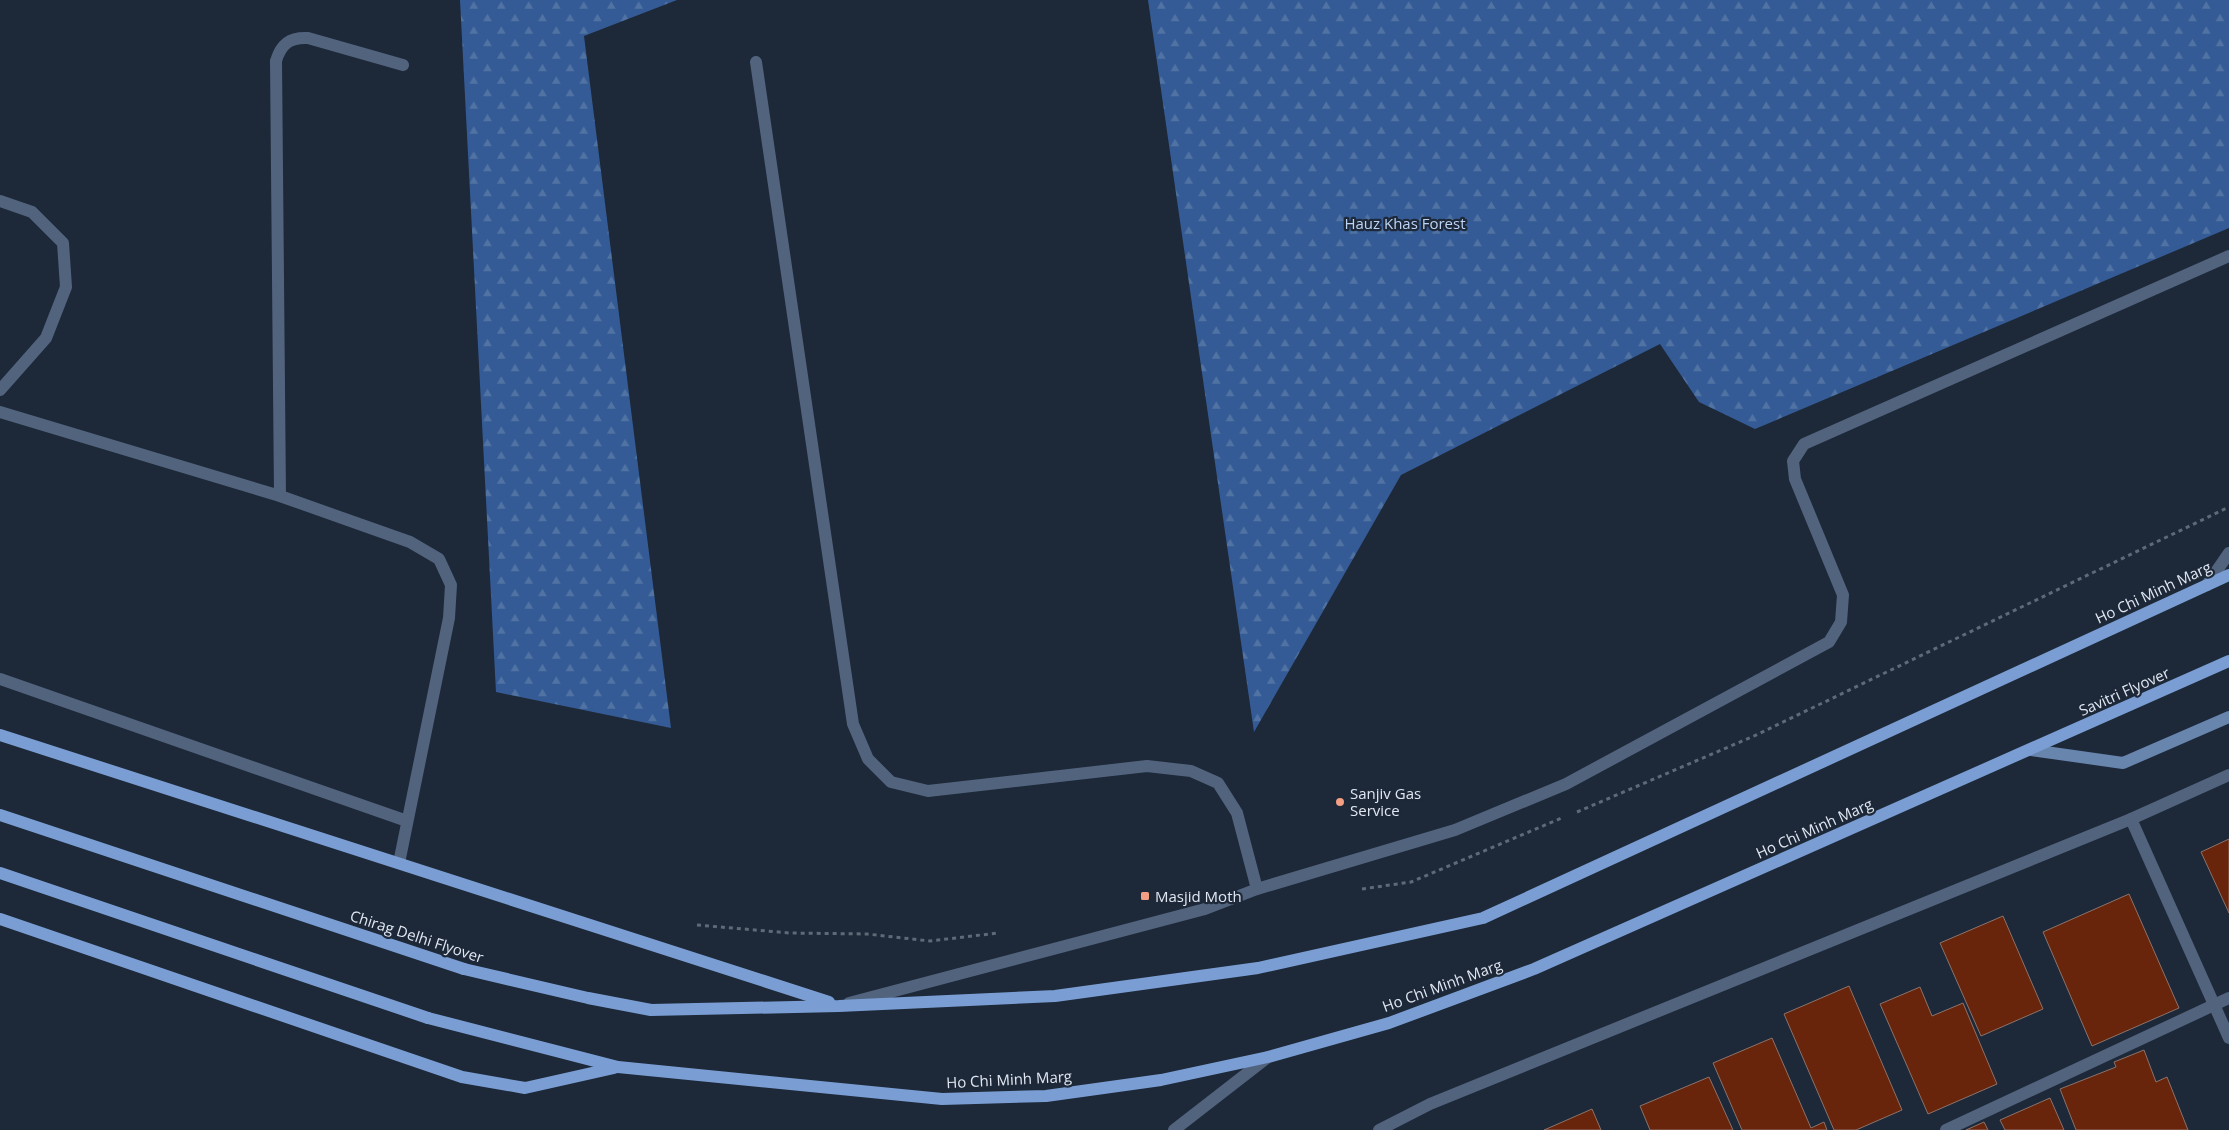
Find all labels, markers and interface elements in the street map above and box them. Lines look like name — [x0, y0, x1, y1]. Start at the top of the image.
park label: Hauz Khas Forest — [1344, 213, 1466, 233]
street label: Ho Chi Minh Marg — [2092, 556, 2214, 628]
street label: Savitri Flyover — [2076, 662, 2172, 720]
place label: Sanjiv Gas Service — [1350, 783, 1421, 820]
street label: Ho Chi Minh Marg — [1752, 793, 1876, 863]
marker: Sanjiv Gas Service — [1334, 796, 1346, 808]
place label: Masjid Moth — [1155, 886, 1242, 906]
marker: Masjid Moth — [1139, 890, 1151, 902]
street label: Chirag Delhi Flyover — [348, 905, 486, 967]
street label: Ho Chi Minh Marg — [1379, 954, 1505, 1016]
street label: Ho Chi Minh Marg — [946, 1066, 1072, 1092]

